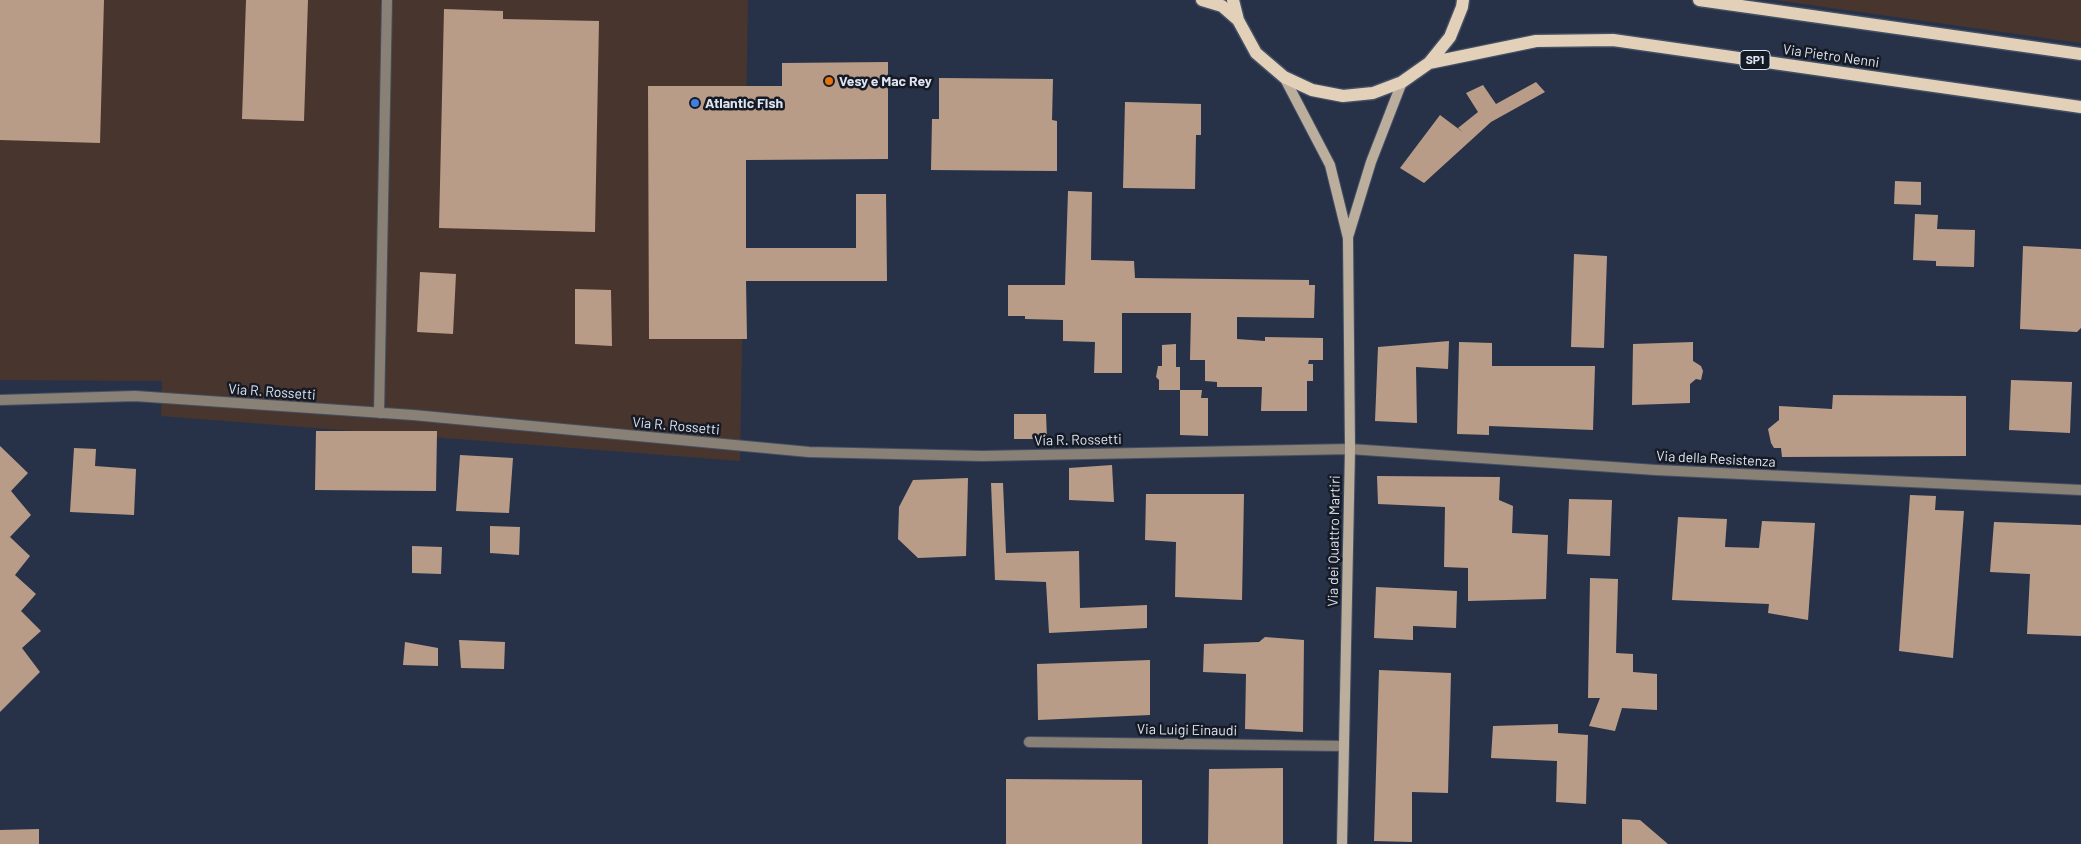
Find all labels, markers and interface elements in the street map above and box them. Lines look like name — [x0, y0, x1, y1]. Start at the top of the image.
street label: Via Pietro Nenni — [1782, 41, 1880, 71]
road number: SP1 — [1740, 50, 1770, 70]
place label: Vesy e Mac Rey — [839, 73, 932, 89]
marker: Vesy e Mac Rey — [823, 75, 835, 87]
place label: Atlantic Fish — [705, 95, 783, 111]
marker: Atlantic Fish — [689, 97, 701, 109]
street label: Via R. Rossetti — [228, 381, 316, 403]
street label: Via R. Rossetti — [632, 414, 720, 438]
street label: Via R. Rossetti — [1034, 431, 1122, 449]
street label: Via della Resistenza — [1656, 447, 1776, 471]
street label: Via dei Quattro Martiri — [1324, 475, 1344, 607]
street label: Via Luigi Einaudi — [1137, 721, 1237, 739]

